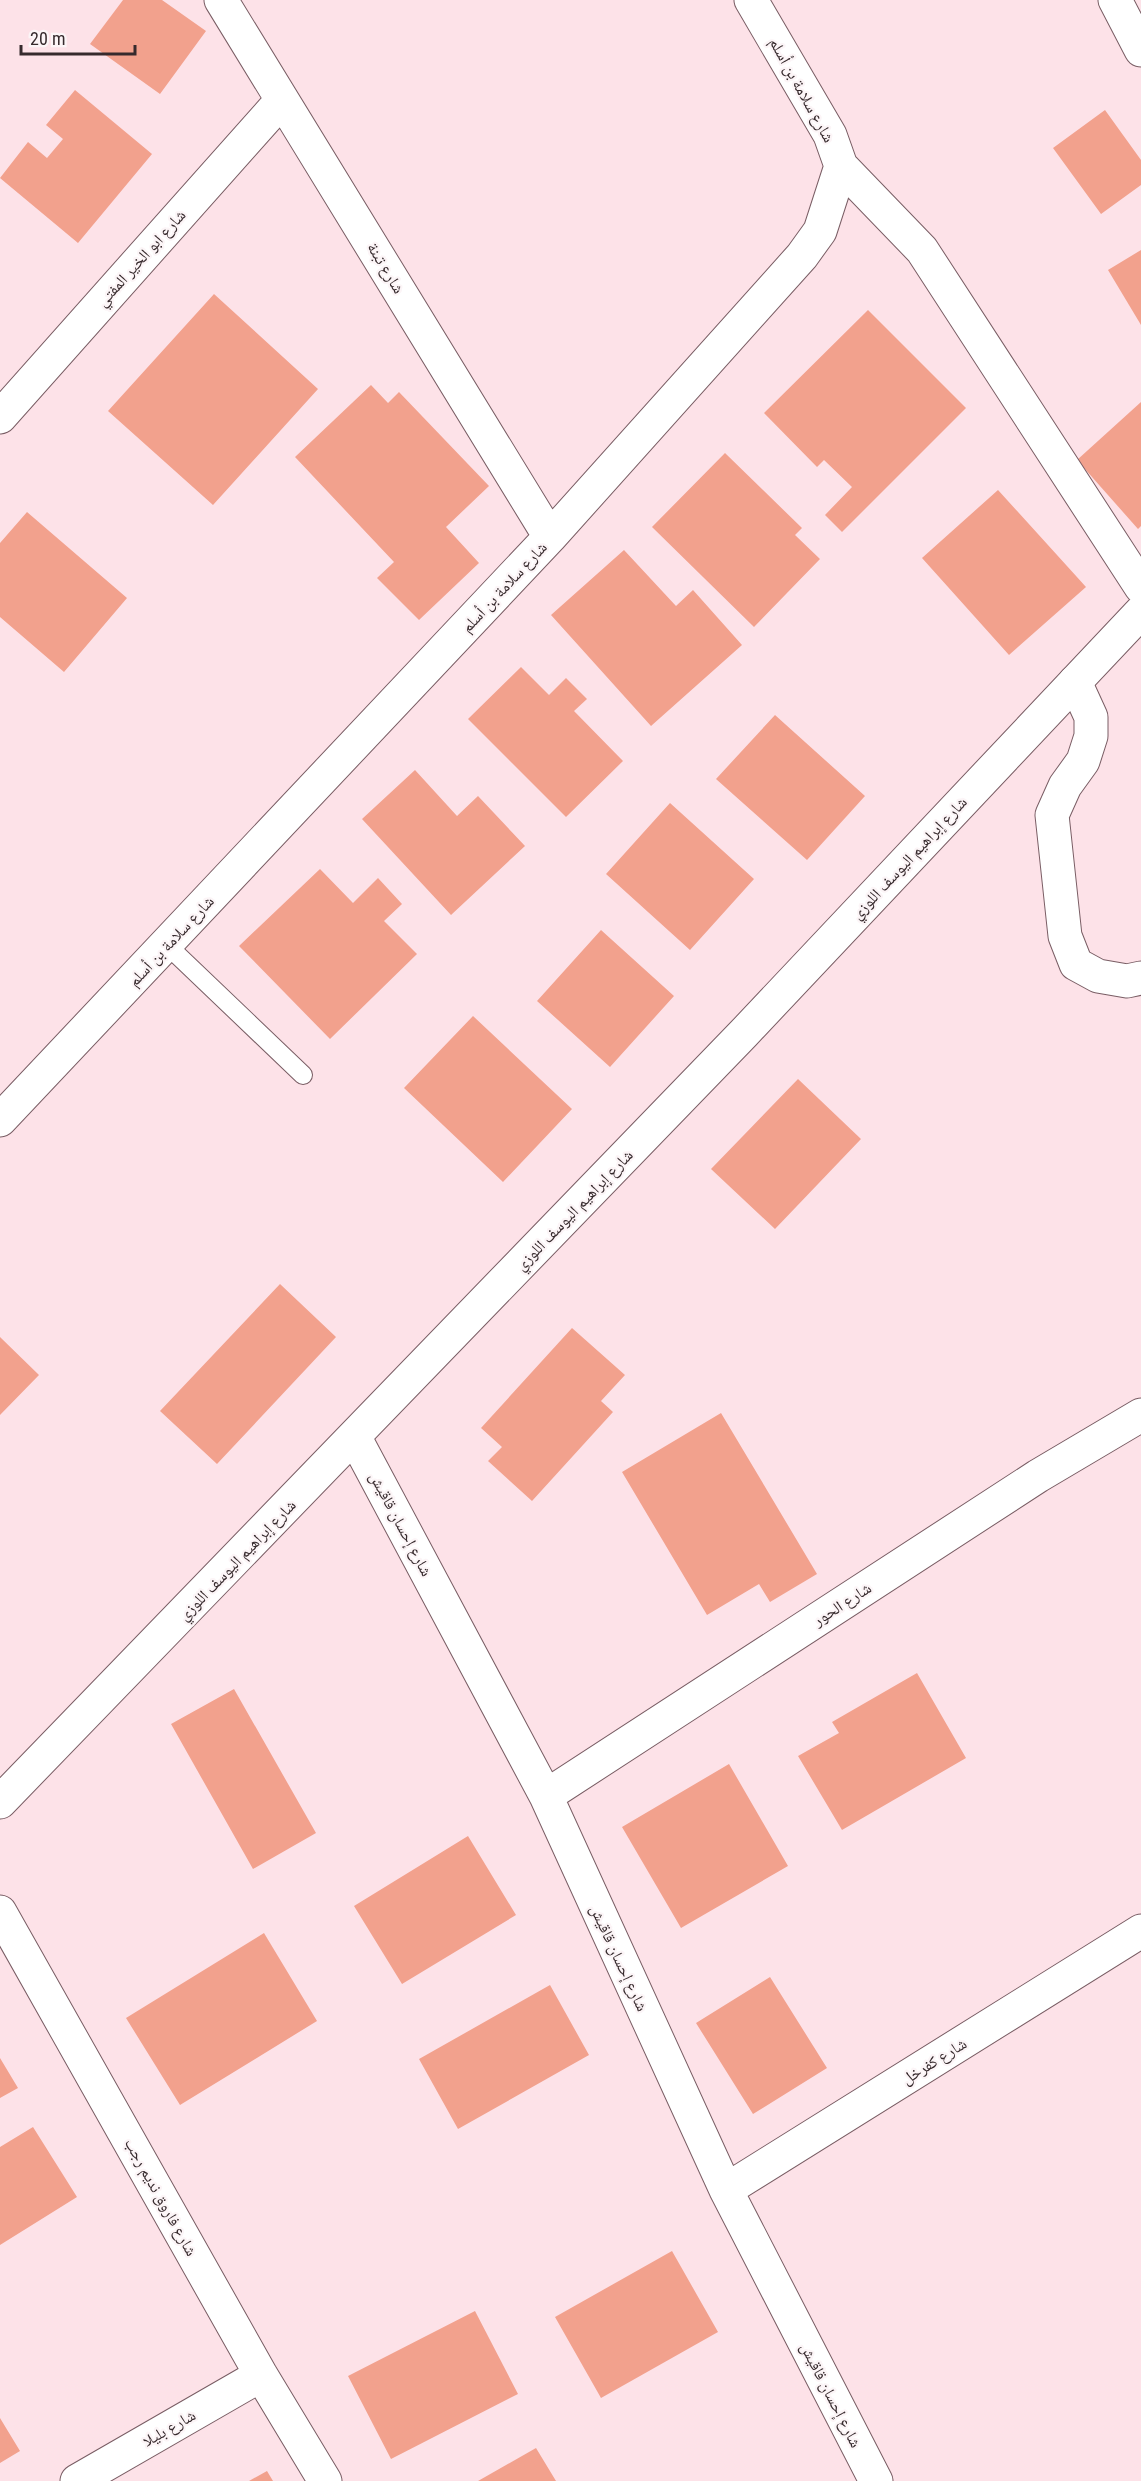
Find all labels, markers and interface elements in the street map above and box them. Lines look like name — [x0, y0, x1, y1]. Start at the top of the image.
scale bar — [21, 18, 135, 56]
text: 20 m — [30, 28, 65, 49]
street label: شارع سلامة بن أسلم — [765, 34, 839, 146]
street label: شارع ابو الخير المفتي — [92, 206, 192, 312]
street label: شارع تبنة — [363, 239, 409, 297]
street label: شارع سلامة بن أسلم — [457, 538, 551, 637]
street label: شارع إبراهيم اليوسف اللوزي — [847, 793, 973, 925]
street label: شارع سلامة بن أسلم — [124, 892, 218, 991]
street label: شارع إبراهيم اليوسف اللوزي — [511, 1146, 639, 1277]
street label: شارع إحسان قاقيش — [365, 1469, 436, 1580]
street label: شارع إبراهيم اليوسف اللوزي — [174, 1496, 302, 1627]
street label: شارع الحور — [808, 1578, 875, 1631]
street label: شارع إحسان قاقيش — [585, 1902, 652, 2015]
street label: شارع كفرخل — [898, 2034, 971, 2089]
street label: شارع فاروق نديم رجب — [120, 2135, 201, 2260]
street label: شارع إحسان قاقيش — [795, 2339, 866, 2451]
street label: شارع بليلا — [139, 2405, 199, 2452]

